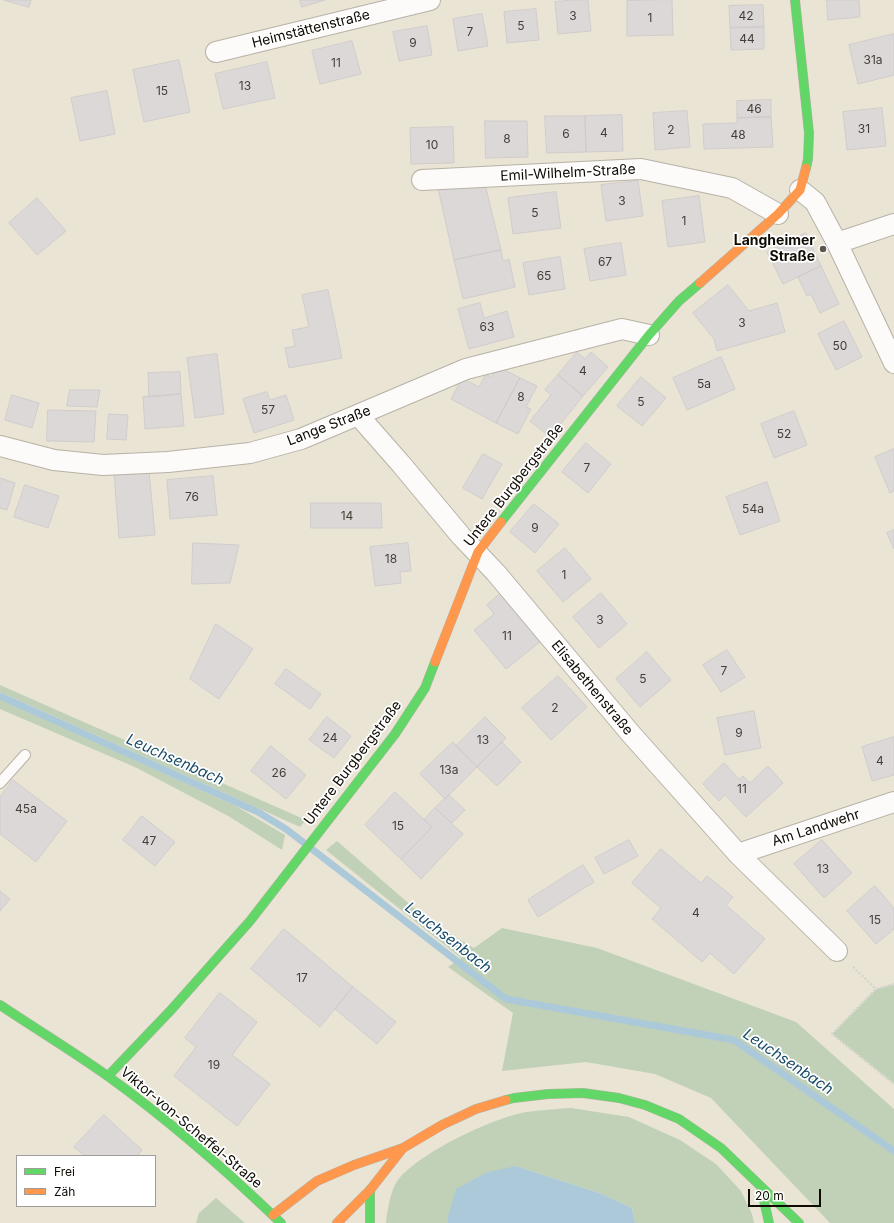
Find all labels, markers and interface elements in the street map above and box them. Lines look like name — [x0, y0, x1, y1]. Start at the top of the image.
street label: Heimstättenstraße — [250, 6, 372, 52]
house number: 3 — [569, 9, 577, 23]
house number: 42 — [738, 9, 754, 23]
house number: 1 — [648, 11, 652, 25]
house number: 5 — [517, 19, 525, 33]
house number: 7 — [467, 25, 473, 39]
house number: 44 — [739, 32, 755, 46]
house number: 9 — [409, 36, 417, 50]
house number: 31a — [863, 53, 883, 67]
house number: 11 — [331, 56, 341, 70]
house number: 13 — [239, 79, 251, 93]
house number: 15 — [156, 84, 168, 98]
house number: 46 — [746, 102, 762, 116]
house number: 31 — [858, 122, 870, 136]
house number: 2 — [667, 123, 675, 137]
house number: 4 — [600, 126, 608, 140]
house number: 6 — [562, 127, 570, 141]
house number: 48 — [730, 128, 746, 142]
house number: 8 — [503, 132, 511, 146]
house number: 10 — [426, 138, 438, 152]
street label: Emil-Wilhelm-Straße — [500, 161, 636, 185]
house number: 3 — [618, 194, 626, 208]
house number: 5 — [531, 206, 539, 220]
house number: 1 — [682, 214, 686, 228]
place label: Langheimer Straße — [734, 233, 815, 266]
marker: Langheimer Straße — [818, 244, 828, 254]
house number: 67 — [598, 255, 612, 269]
house number: 65 — [537, 269, 551, 283]
house number: 3 — [738, 316, 746, 330]
house number: 63 — [480, 320, 494, 334]
house number: 50 — [833, 339, 847, 353]
house number: 4 — [579, 364, 587, 378]
house number: 5a — [697, 377, 711, 391]
house number: 8 — [517, 390, 525, 404]
house number: 5 — [637, 395, 645, 409]
street label: Lange Straße — [285, 402, 373, 450]
house number: 57 — [261, 403, 275, 417]
street label: Untere Burgbergstraße — [461, 420, 567, 550]
house number: 52 — [777, 427, 791, 441]
house number: 7 — [584, 461, 590, 475]
house number: 76 — [185, 490, 199, 504]
house number: 54a — [742, 502, 764, 516]
house number: 14 — [341, 509, 353, 523]
house number: 9 — [531, 521, 539, 535]
house number: 18 — [385, 552, 397, 566]
house number: 1 — [562, 568, 566, 582]
house number: 3 — [596, 613, 604, 627]
house number: 11 — [502, 629, 512, 643]
street label: Elisabethenstraße — [548, 637, 636, 739]
house number: 7 — [721, 664, 727, 678]
house number: 5 — [639, 672, 647, 686]
street label: Untere Burgbergstraße — [301, 697, 405, 829]
house number: 2 — [551, 701, 559, 715]
house number: 9 — [735, 726, 743, 740]
water label: Leuchsenbach — [124, 730, 226, 790]
house number: 24 — [323, 731, 337, 745]
house number: 13 — [477, 733, 489, 747]
house number: 4 — [876, 754, 884, 768]
house number: 13a — [439, 763, 459, 777]
house number: 26 — [272, 766, 286, 780]
house number: 11 — [737, 782, 747, 796]
house number: 45a — [15, 802, 37, 816]
street label: Am Landwehr — [770, 806, 862, 850]
house number: 15 — [392, 819, 404, 833]
house number: 47 — [142, 834, 156, 848]
house number: 13 — [817, 862, 829, 876]
water label: Leuchsenbach — [401, 899, 495, 977]
house number: 4 — [692, 906, 700, 920]
house number: 15 — [869, 913, 881, 927]
house number: 17 — [296, 971, 308, 985]
water label: Leuchsenbach — [740, 1025, 836, 1099]
house number: 19 — [208, 1058, 220, 1072]
street label: Viktor-von-Scheffel-Straße — [117, 1064, 265, 1192]
legend — [16, 1155, 156, 1207]
text: Frei — [54, 1164, 75, 1179]
scale bar — [750, 1181, 823, 1207]
text: Zäh — [54, 1184, 75, 1199]
text: 20 m — [755, 1188, 784, 1203]

